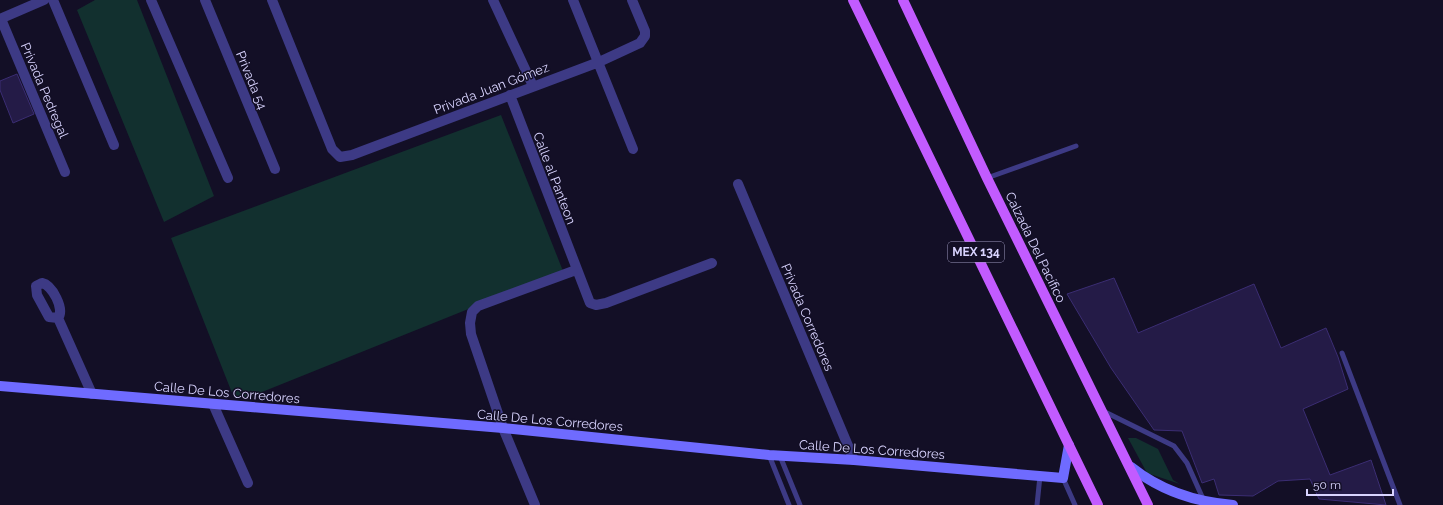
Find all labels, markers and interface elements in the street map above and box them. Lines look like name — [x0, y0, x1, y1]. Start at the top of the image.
street label: Privada Pedregal — [18, 40, 72, 141]
street label: Privada 54 — [233, 49, 270, 112]
street label: Privada Juan Gómez — [431, 60, 551, 117]
street label: Calle al Panteon — [530, 130, 579, 226]
street label: Calzada Del Pacífico — [1002, 189, 1069, 305]
road number: MEX 134 — [948, 242, 1004, 262]
street label: Privada Corredores — [778, 261, 837, 373]
street label: Calle De Los Corredores — [153, 379, 300, 406]
street label: Calle De Los Corredores — [476, 407, 623, 434]
street label: Calle De Los Corredores — [798, 437, 945, 462]
scale bar — [1307, 471, 1393, 497]
text: 50 m — [1313, 478, 1341, 492]

